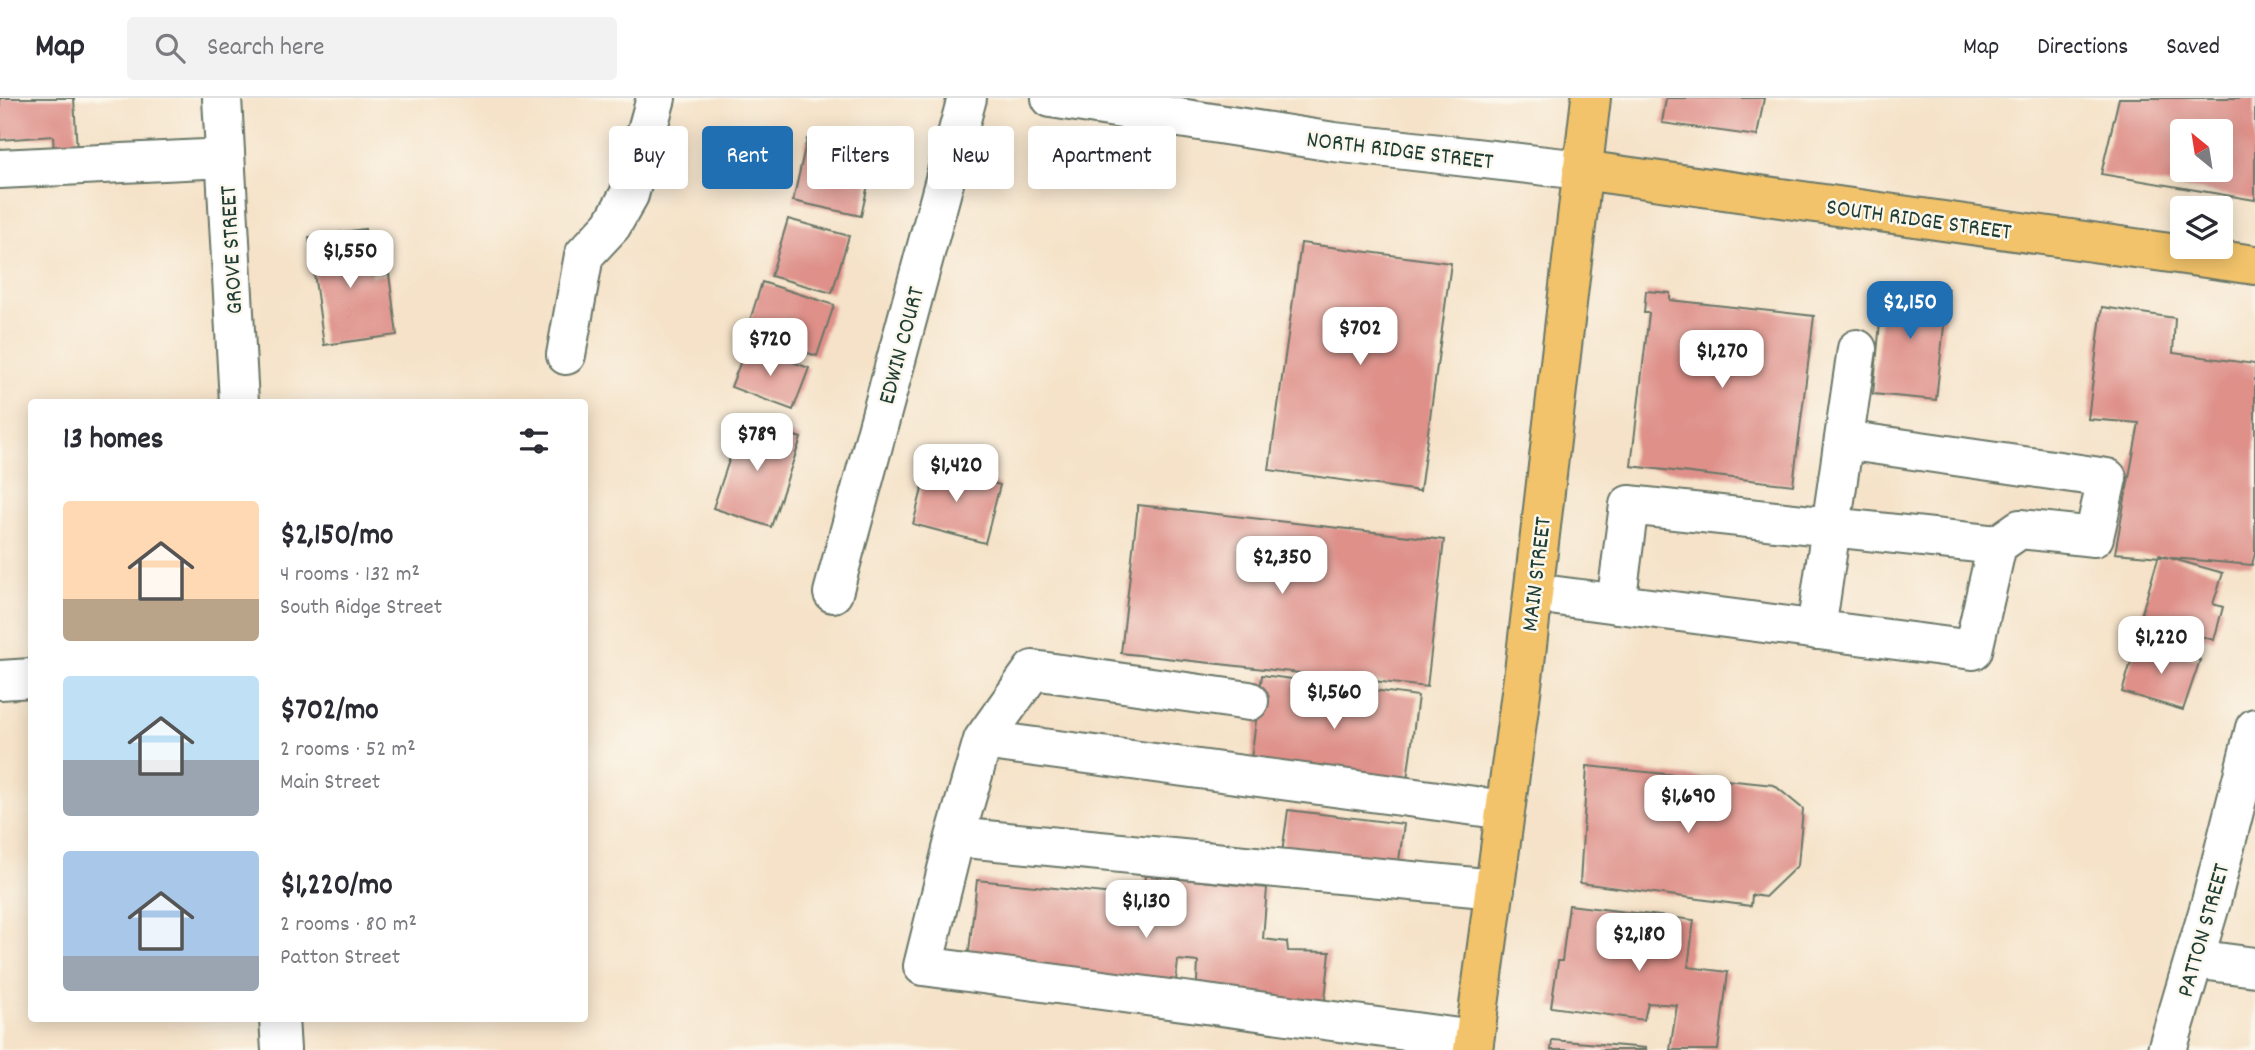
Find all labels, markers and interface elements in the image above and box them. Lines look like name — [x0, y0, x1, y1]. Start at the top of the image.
search box — [127, 17, 617, 80]
text: Map — [35, 25, 85, 72]
icon: search — [151, 29, 189, 67]
text: Search here — [207, 30, 325, 67]
text: Map — [1963, 31, 1999, 65]
text: Directions — [2037, 31, 2128, 65]
text: Saved — [2166, 31, 2220, 65]
north arrow — [2170, 119, 2233, 182]
map controls — [2170, 119, 2233, 259]
street label: NORTH RIDGE STREET — [1304, 124, 1495, 180]
chip: Buy — [609, 126, 688, 189]
chip: Rent — [702, 126, 793, 189]
chip: Filters — [807, 126, 914, 189]
chip: New — [928, 126, 1014, 189]
chip: Apartment — [1028, 126, 1176, 189]
street label: GROVE STREET — [213, 184, 253, 315]
street label: SOUTH RIDGE STREET — [1824, 191, 2014, 251]
button: layers — [2170, 196, 2233, 259]
pin: $1,550 — [293, 230, 407, 290]
text: $1,550 — [323, 236, 377, 269]
pin: $2,150 — [1853, 282, 1967, 341]
street label: EDWIN COURT — [871, 283, 935, 408]
text: $2,150 — [1883, 287, 1937, 320]
pin: $702 — [1319, 308, 1401, 367]
text: $702 — [1338, 313, 1382, 346]
pin: $720 — [729, 318, 811, 378]
text: $720 — [748, 324, 792, 357]
pin: $1,270 — [1665, 330, 1779, 390]
text: $1,270 — [1696, 336, 1748, 369]
pin: $789 — [716, 414, 798, 473]
text: $789 — [737, 419, 777, 452]
text: 13 homes — [63, 420, 163, 463]
icon: filters — [515, 422, 553, 460]
pin: $1,420 — [899, 444, 1013, 504]
text: $1,420 — [929, 450, 983, 483]
street label: MAIN STREET — [1514, 515, 1562, 634]
text: $2,150/mo — [280, 516, 393, 559]
icon: home — [119, 529, 203, 613]
pin: $2,350 — [1225, 536, 1339, 596]
text: $2,350 — [1252, 542, 1312, 575]
text: 4 rooms · 132 m² — [280, 559, 420, 592]
text: South Ridge Street — [280, 592, 442, 625]
pin: $1,220 — [2104, 616, 2218, 676]
text: $1,220 — [2134, 622, 2188, 655]
pin: $1,560 — [1277, 672, 1391, 731]
text: $1,560 — [1306, 677, 1362, 710]
text: $702/mo — [280, 691, 379, 734]
icon: home — [119, 704, 203, 788]
text: 2 rooms · 52 m² — [280, 734, 416, 767]
text: Main Street — [280, 767, 380, 800]
pin: $1,690 — [1631, 776, 1745, 835]
text: $1,690 — [1660, 781, 1716, 814]
street label: PATTON STREET — [2170, 860, 2240, 1002]
text: $1,220/mo — [280, 866, 393, 909]
icon: home — [119, 879, 203, 963]
pin: $1,130 — [1089, 880, 1203, 940]
text: $1,130 — [1122, 886, 1170, 919]
text: 2 rooms · 80 m² — [280, 909, 417, 942]
pin: $2,180 — [1582, 914, 1696, 973]
text: $2,180 — [1613, 919, 1665, 952]
text: Patton Street — [280, 942, 400, 975]

